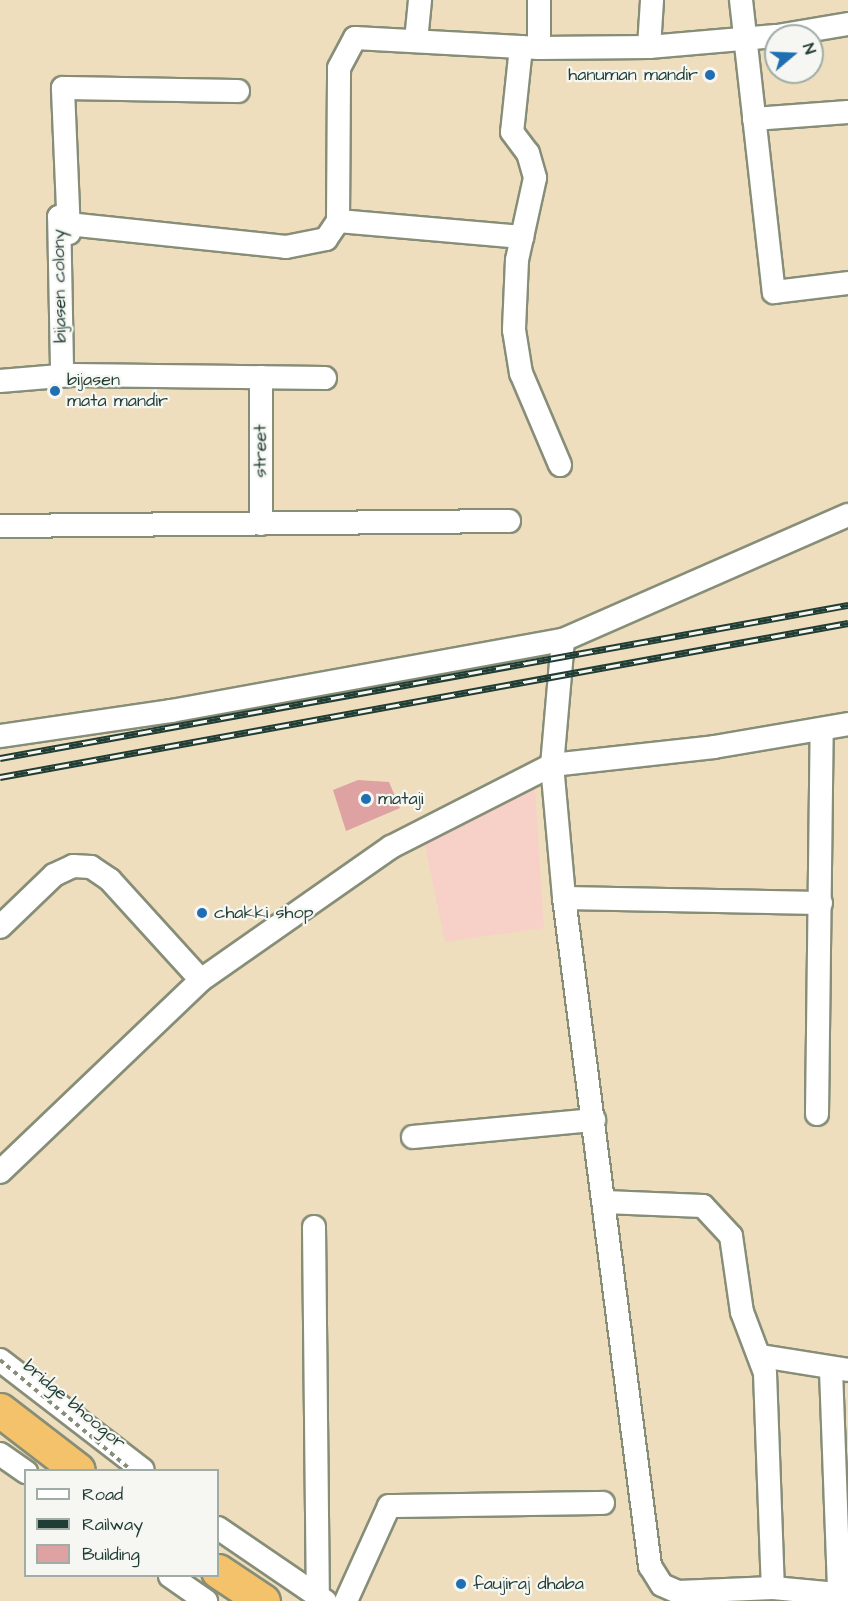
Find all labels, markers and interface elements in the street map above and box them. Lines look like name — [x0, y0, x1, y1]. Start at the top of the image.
north arrow — [764, 24, 824, 84]
text: N — [797, 40, 821, 57]
place label: hanuman mandir — [568, 64, 698, 86]
marker: hanuman mandir — [703, 68, 717, 82]
street label: bijasen colony — [48, 229, 72, 343]
place label: bijasen mata mandir — [67, 370, 168, 412]
marker: bijasen mata mandir — [48, 384, 62, 398]
street label: street — [250, 425, 272, 477]
place label: mataji — [378, 788, 424, 810]
marker: mataji — [359, 792, 373, 806]
place label: chakki shop — [214, 902, 314, 924]
marker: chakki shop — [195, 906, 209, 920]
street label: bridge bhoogor — [18, 1356, 130, 1454]
legend — [24, 1469, 219, 1577]
text: Road — [82, 1482, 123, 1507]
text: Railway — [82, 1512, 143, 1537]
text: Building — [82, 1542, 140, 1567]
place label: faujiraj dhaba — [473, 1573, 584, 1595]
marker: faujiraj dhaba — [454, 1577, 468, 1591]

